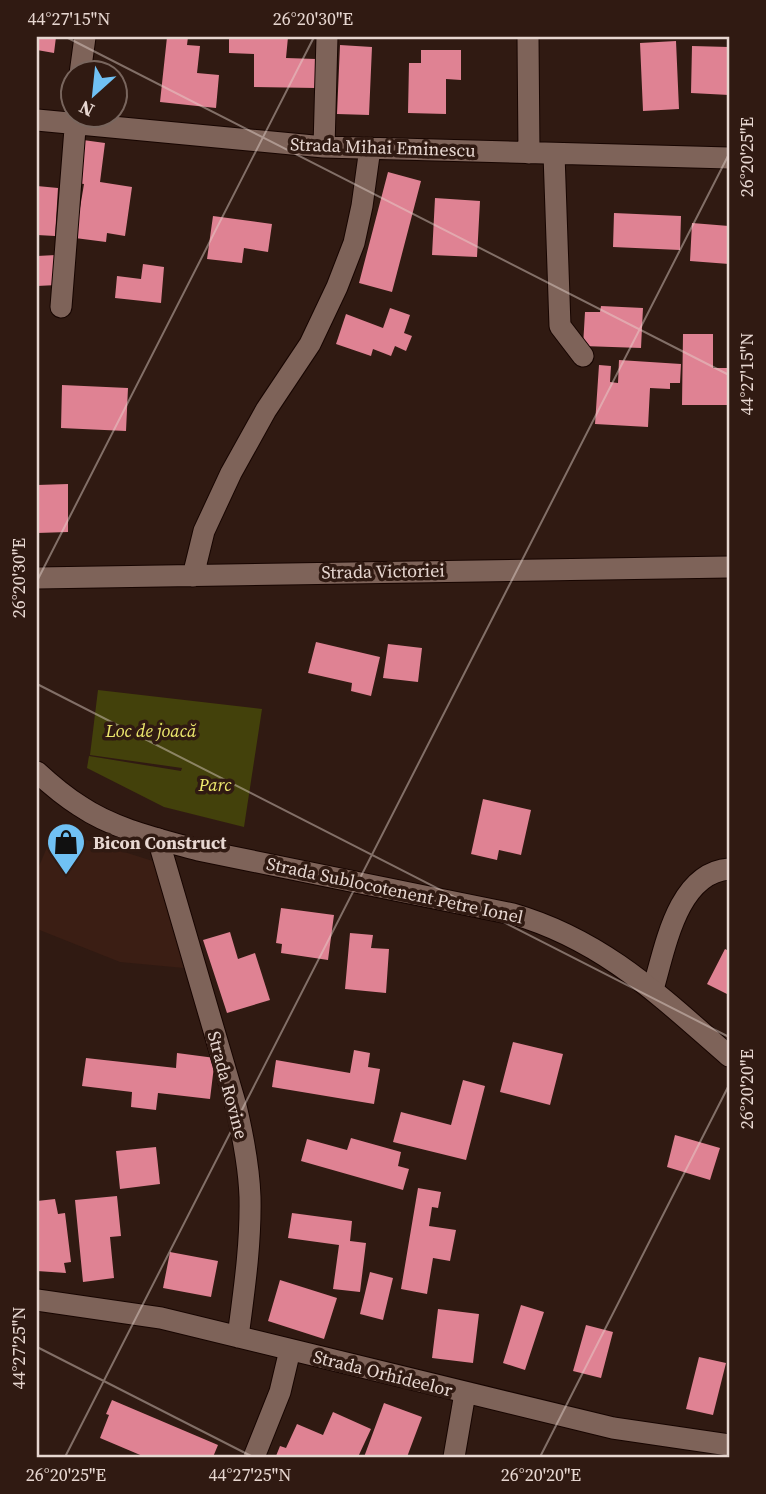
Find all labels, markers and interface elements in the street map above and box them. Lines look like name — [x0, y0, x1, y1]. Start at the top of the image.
text: 44°27'15"N — [28, 6, 110, 31]
text: 26°20'30"E — [273, 6, 353, 31]
north arrow — [60, 60, 130, 130]
text: N — [74, 94, 98, 124]
text: 26°20'25"E — [734, 117, 759, 197]
street label: Strada Mihai Eminescu — [290, 131, 476, 163]
text: 44°27'15"N — [734, 333, 759, 415]
text: 26°20'30"E — [6, 538, 31, 618]
street label: Strada Victoriei — [321, 557, 445, 585]
park label: Loc de joacă — [105, 718, 197, 743]
park label: Parc — [197, 772, 232, 797]
shop icon: Bicon Construct — [45, 821, 87, 876]
place label: Bicon Construct — [93, 830, 227, 855]
street label: Strada Sublocotenent Petre Ionel — [264, 851, 526, 929]
street label: Strada Rovine — [202, 1028, 254, 1142]
text: 26°20'20"E — [734, 1049, 759, 1129]
text: 44°27'25"N — [6, 1307, 31, 1389]
street label: Strada Orhideelor — [311, 1344, 455, 1402]
text: 26°20'25"E — [26, 1462, 106, 1487]
text: 44°27'25"N — [209, 1462, 291, 1487]
text: 26°20'20"E — [501, 1462, 581, 1487]

